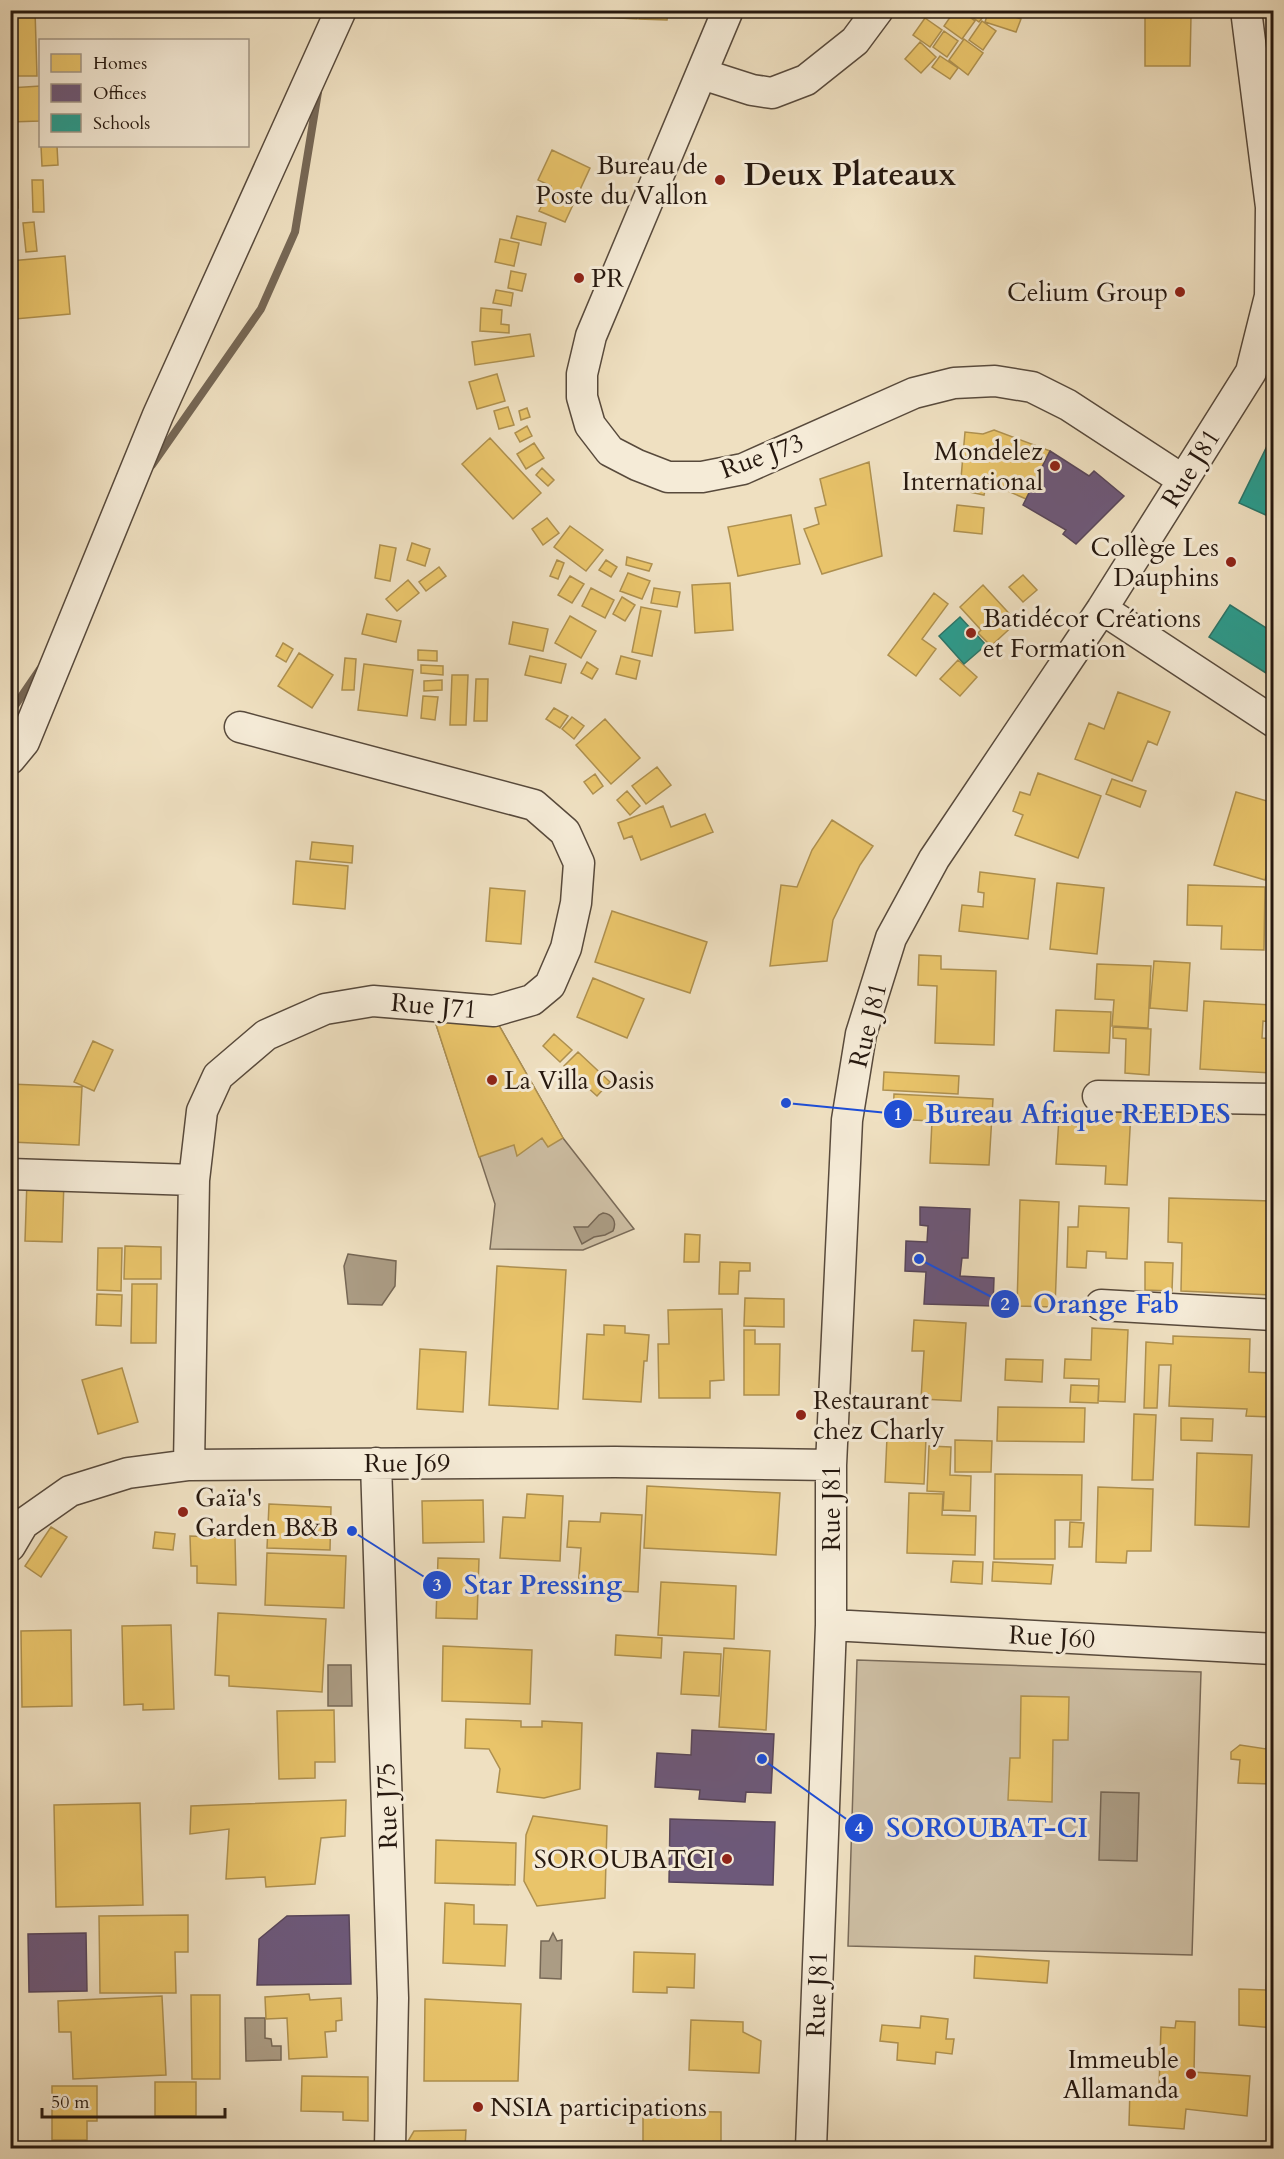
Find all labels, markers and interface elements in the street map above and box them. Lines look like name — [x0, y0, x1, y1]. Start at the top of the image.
legend — [39, 39, 249, 147]
text: Homes — [93, 51, 147, 76]
text: Offices — [93, 81, 147, 106]
text: Schools — [93, 111, 150, 136]
place label: Bureau de Poste du Vallon — [535, 148, 708, 213]
district label: Deux Plateaux — [744, 153, 956, 197]
marker: Bureau de Poste du Vallon — [713, 173, 727, 187]
place label: PR — [591, 261, 624, 296]
marker: PR — [572, 271, 586, 285]
place label: Celium Group — [1007, 275, 1168, 310]
marker: Celium Group — [1173, 285, 1187, 299]
street label: Rue J81 — [1153, 422, 1229, 514]
street label: Rue J73 — [715, 425, 809, 487]
place label: Mondelez International — [902, 434, 1043, 499]
marker: Mondelez International — [1048, 459, 1062, 473]
place label: Collège Les Dauphins — [1090, 530, 1219, 595]
marker: Collège Les Dauphins — [1224, 555, 1238, 569]
place label: Batidécor Créations et Formation — [983, 601, 1201, 666]
marker: Batidécor Créations et Formation — [964, 626, 978, 640]
street label: Rue J81 — [841, 979, 895, 1071]
street label: Rue J71 — [389, 985, 479, 1027]
place label: La Villa Oasis — [504, 1063, 654, 1098]
marker: La Villa Oasis — [485, 1073, 499, 1087]
callout: Bureau Afrique REEDES — [883, 1091, 1242, 1136]
text: Bureau Afrique REEDES — [925, 1096, 1231, 1133]
text: 1 — [893, 1102, 903, 1127]
callout: Orange Fab — [990, 1281, 1191, 1326]
text: Orange Fab — [1033, 1286, 1179, 1323]
text: 2 — [1000, 1292, 1010, 1317]
place label: Restaurant chez Charly — [813, 1383, 945, 1448]
marker: Restaurant chez Charly — [794, 1408, 808, 1422]
street label: Rue J69 — [364, 1446, 450, 1481]
street label: Rue J81 — [814, 1465, 849, 1551]
place label: Gaïa's Garden B&B — [195, 1480, 338, 1545]
marker: Gaïa's Garden B&B — [176, 1505, 190, 1519]
callout: Star Pressing — [422, 1563, 634, 1608]
text: Star Pressing — [464, 1567, 623, 1604]
text: 3 — [432, 1573, 442, 1598]
street label: Rue J60 — [1008, 1617, 1096, 1657]
street label: Rue J75 — [368, 1762, 406, 1850]
callout: SOROUBAT-CI — [844, 1805, 1099, 1850]
text: SOROUBAT-CI — [886, 1810, 1088, 1847]
text: 4 — [854, 1816, 864, 1841]
place label: SOROUBATCI — [534, 1842, 715, 1877]
marker: SOROUBATCI — [720, 1852, 734, 1866]
street label: Rue J81 — [798, 1950, 836, 2038]
place label: Immeuble Allamanda — [1063, 2042, 1179, 2107]
marker: Immeuble Allamanda — [1184, 2067, 1198, 2081]
scale bar — [42, 2081, 225, 2119]
text: 50 m — [51, 2090, 90, 2115]
place label: NSIA participations — [490, 2090, 707, 2125]
marker: NSIA participations — [471, 2100, 485, 2114]

